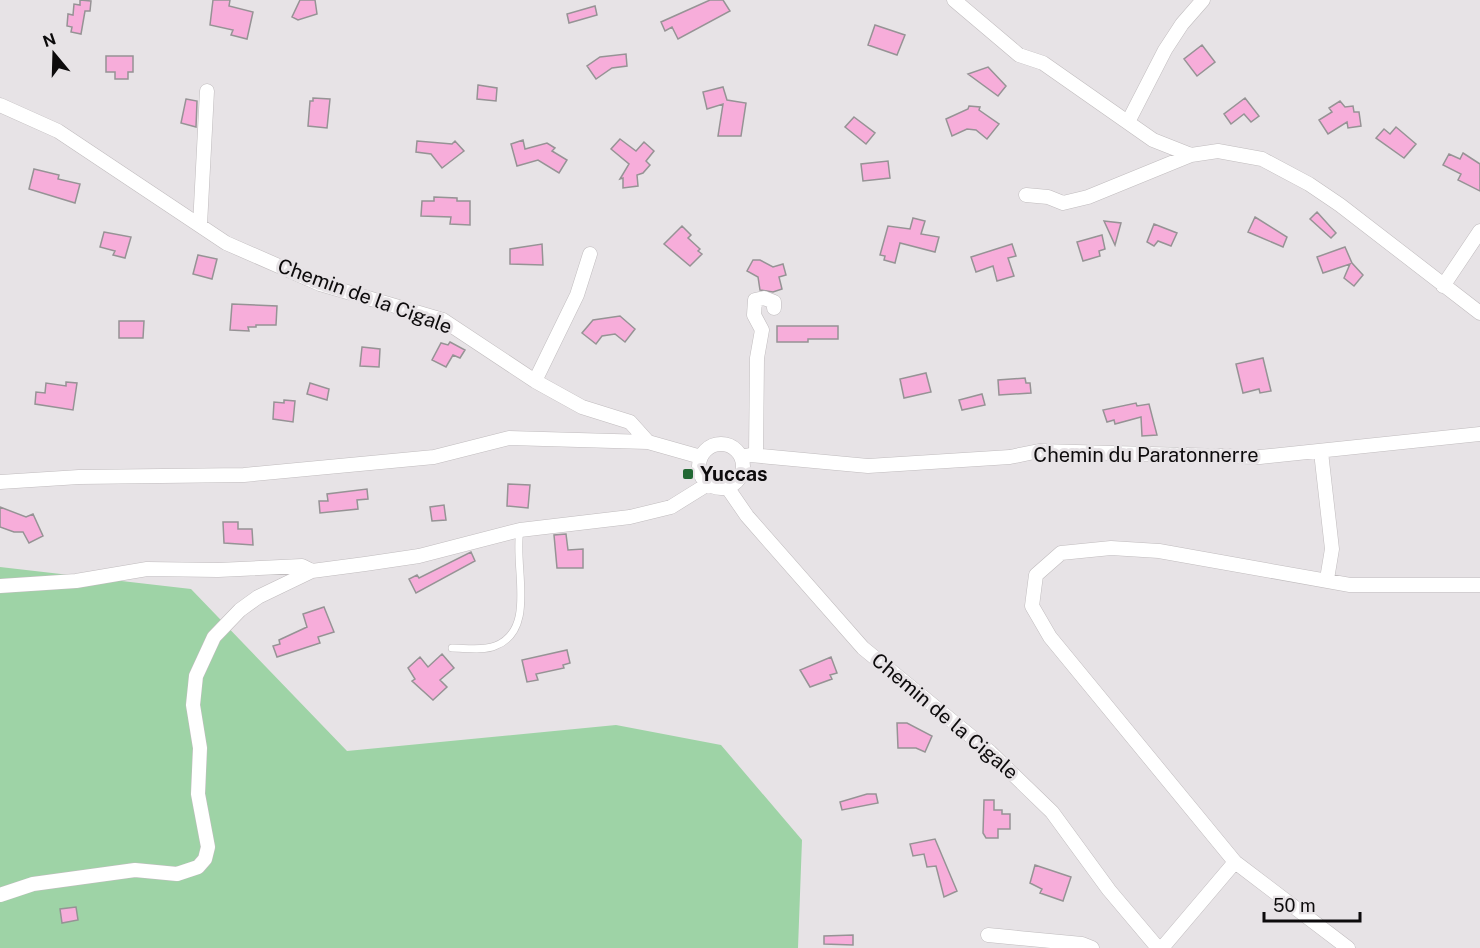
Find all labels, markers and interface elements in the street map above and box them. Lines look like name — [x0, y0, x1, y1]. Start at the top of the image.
north arrow — [24, 24, 84, 84]
text: N — [40, 29, 58, 51]
street label: Chemin de la Cigale — [275, 253, 455, 339]
street label: Chemin du Paratonnerre — [1033, 443, 1259, 467]
place label: Yuccas — [700, 462, 768, 486]
marker: Yuccas — [681, 467, 695, 481]
street label: Chemin de la Cigale — [867, 648, 1023, 784]
scale bar — [1264, 885, 1360, 923]
text: 50 m — [1273, 895, 1316, 916]

